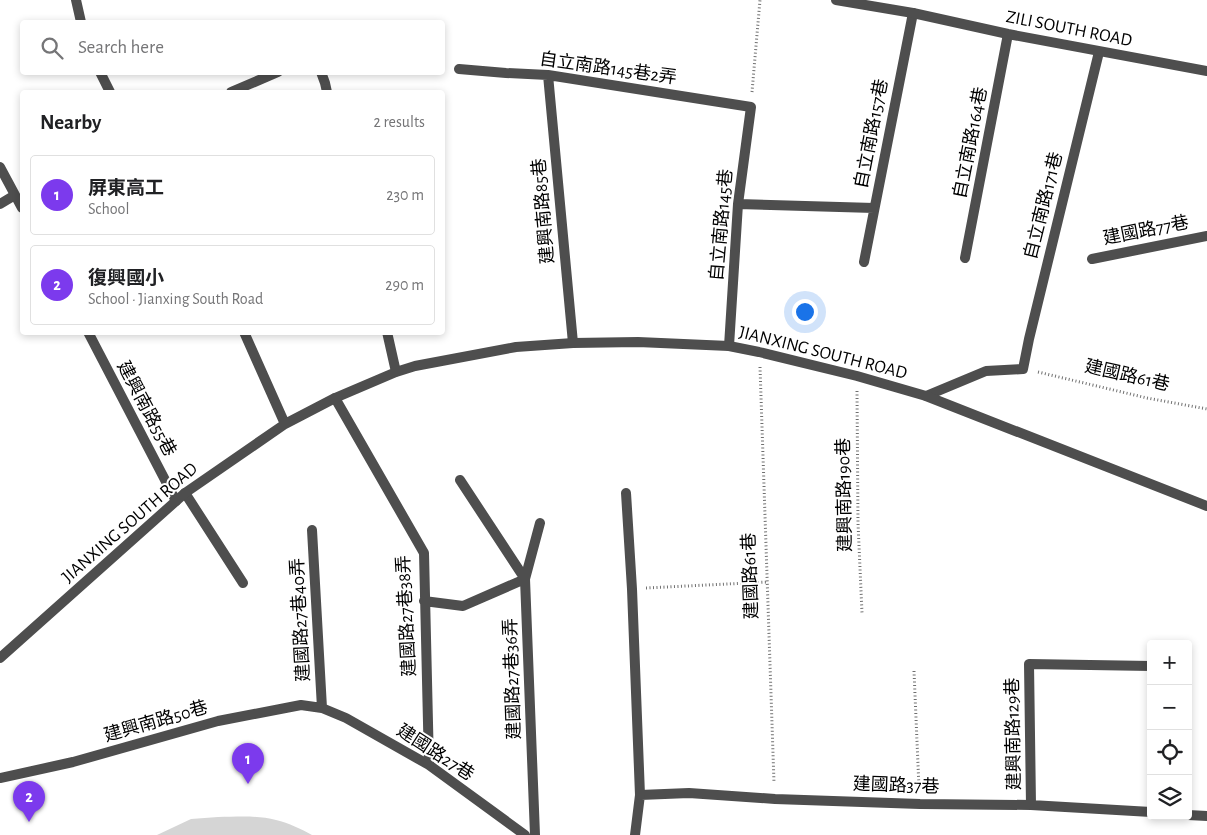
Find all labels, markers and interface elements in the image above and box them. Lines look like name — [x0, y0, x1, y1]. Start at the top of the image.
street label: ZILI SOUTH ROAD — [1004, 8, 1134, 50]
search box — [20, 20, 445, 75]
icon: search — [38, 34, 66, 62]
text: Search here — [78, 38, 164, 57]
street label: 自立南路145巷2弄 — [538, 48, 678, 88]
street label: 自立南路157巷 — [851, 77, 891, 190]
street label: 自立南路164巷 — [949, 85, 991, 200]
text: Nearby — [40, 112, 101, 133]
text: 2 results — [373, 114, 425, 130]
street label: 自立南路171巷 — [1020, 150, 1066, 261]
street label: 建興南路85巷 — [528, 157, 558, 265]
street label: 自立南路145巷 — [706, 168, 736, 282]
text: 屏東高工 — [88, 179, 164, 198]
text: 1 — [54, 187, 60, 203]
text: 230 m — [386, 187, 424, 203]
text: School — [88, 201, 129, 217]
street label: 建國路77巷 — [1101, 212, 1190, 248]
text: 復興國小 — [88, 269, 164, 288]
text: 2 — [53, 277, 61, 293]
text: 290 m — [385, 277, 424, 293]
text: School · Jianxing South Road — [88, 291, 263, 307]
your location — [792, 299, 818, 325]
street label: JIANXING SOUTH ROAD — [737, 323, 909, 383]
street label: 建國路61巷 — [1083, 356, 1172, 395]
street label: 建興南路55巷 — [113, 357, 180, 460]
street label: 建興南路190巷 — [833, 438, 855, 552]
street label: JIANXING SOUTH ROAD — [59, 460, 201, 586]
street label: 建國路61巷 — [738, 532, 762, 620]
street label: 建國路27巷38弄 — [393, 555, 419, 677]
street label: 建國路27巷40弄 — [287, 558, 313, 682]
street label: 建國路27巷36弄 — [500, 618, 524, 740]
map controls — [1147, 640, 1192, 820]
button: + — [1147, 640, 1192, 685]
street label: 建興南路129巷 — [1002, 677, 1024, 791]
button: − — [1147, 685, 1192, 730]
street label: 建興南路50巷 — [102, 697, 210, 745]
street label: 建國路27巷 — [393, 720, 478, 784]
button: locate — [1147, 730, 1192, 775]
pin: 1 — [232, 743, 264, 784]
street label: 建國路37巷 — [852, 773, 940, 797]
button: layers — [1147, 775, 1192, 820]
pin: 2 — [13, 781, 45, 822]

